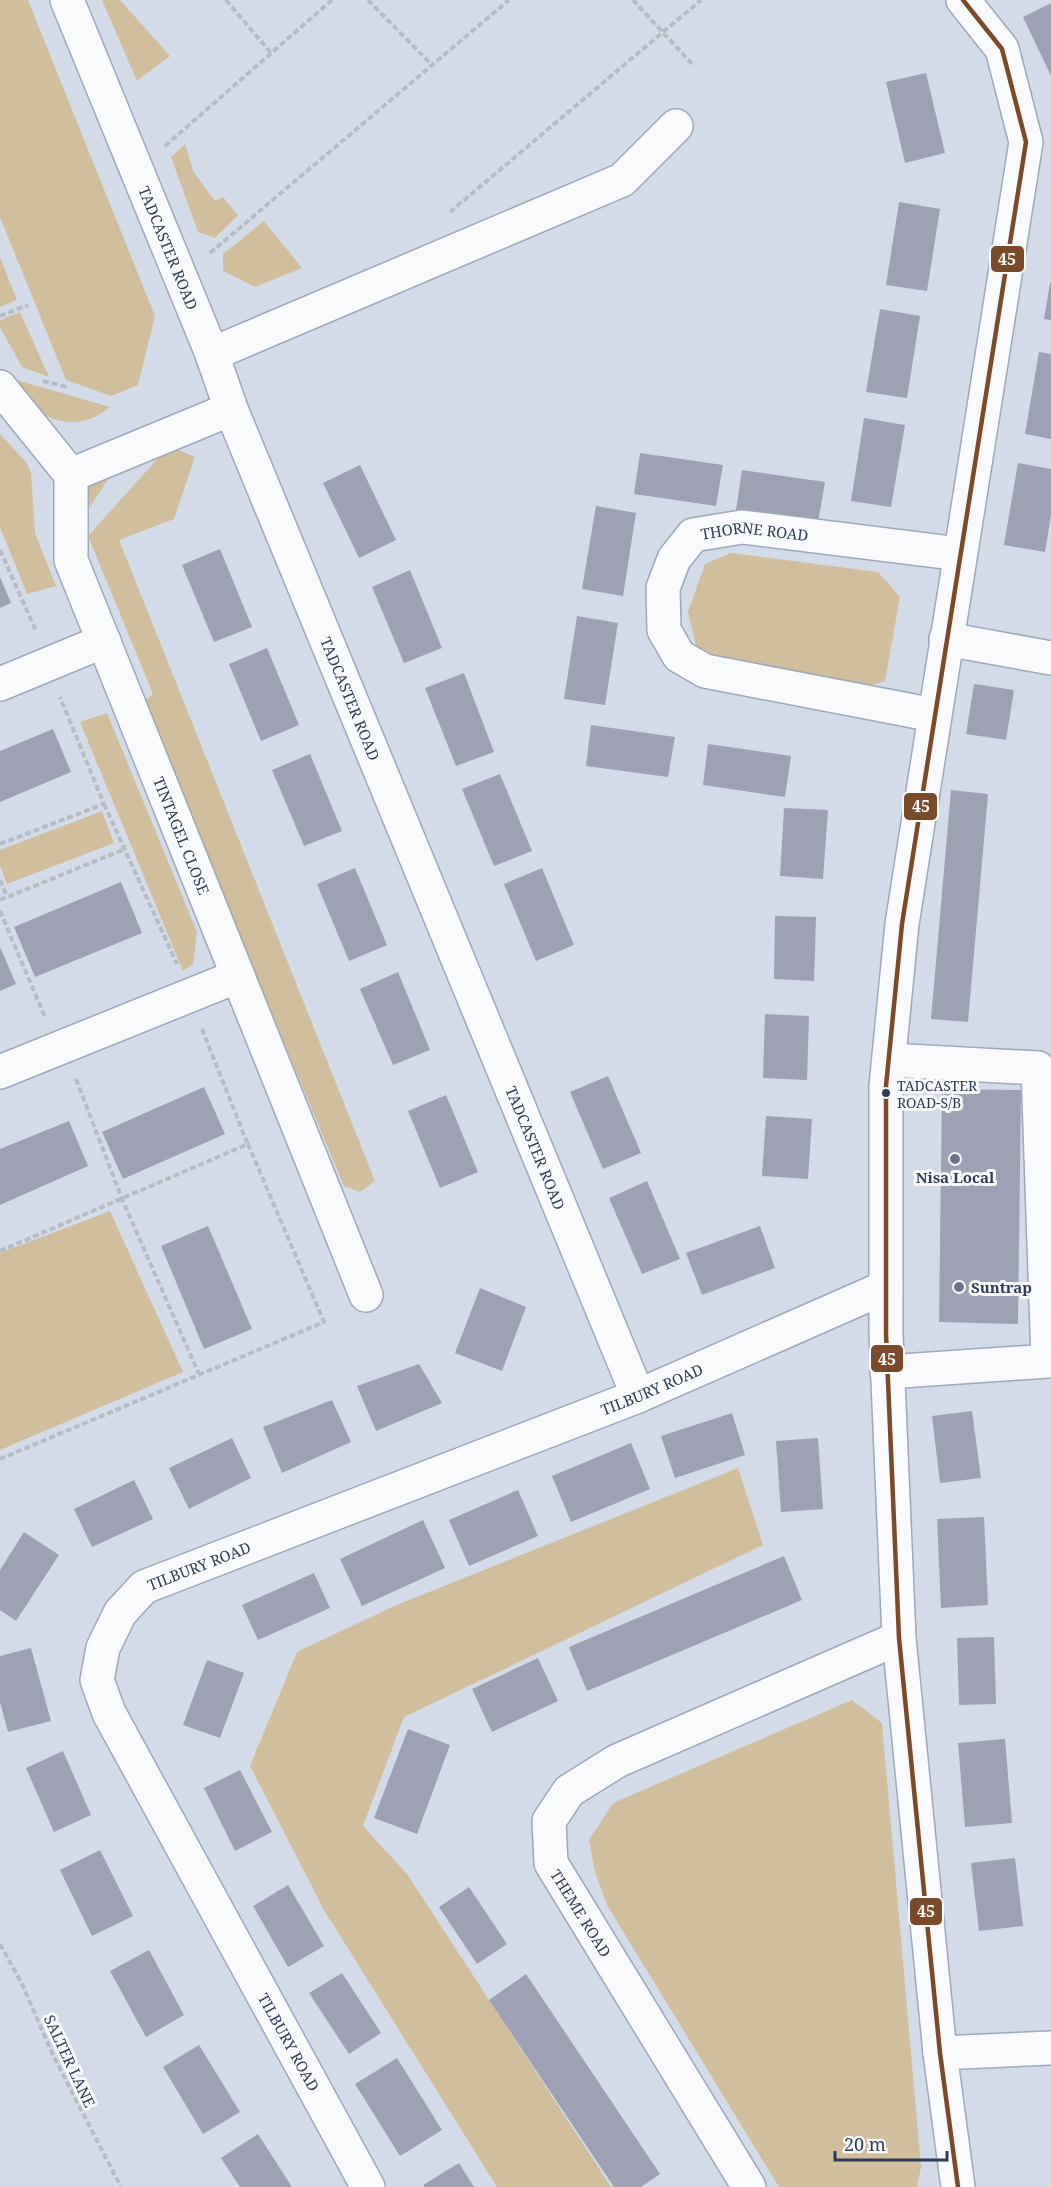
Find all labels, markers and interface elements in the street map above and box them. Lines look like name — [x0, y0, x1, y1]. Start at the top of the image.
street label: TADCASTER ROAD — [134, 183, 203, 313]
line badge: 45 — [990, 245, 1025, 273]
text: 45 — [998, 248, 1016, 270]
street label: THORNE ROAD — [699, 517, 810, 545]
street label: TADCASTER ROAD — [316, 634, 385, 763]
street label: TINTAGEL CLOSE — [149, 774, 214, 897]
line badge: 45 — [903, 792, 938, 821]
text: 45 — [912, 795, 930, 817]
place label: TADCASTER ROAD-S/B — [897, 1076, 978, 1112]
street label: TADCASTER ROAD — [501, 1083, 570, 1213]
marker: TADCASTER ROAD-S/B — [880, 1087, 892, 1099]
marker: Nisa Local — [948, 1152, 962, 1166]
place label: Nisa Local — [916, 1167, 995, 1187]
place label: Suntrap — [971, 1277, 1032, 1297]
marker: Suntrap — [952, 1280, 966, 1294]
line badge: 45 — [870, 1344, 904, 1373]
text: 45 — [878, 1348, 896, 1370]
street label: TILBURY ROAD — [598, 1359, 706, 1420]
street label: TILBURY ROAD — [144, 1537, 254, 1595]
street label: THEME ROAD — [546, 1865, 616, 1961]
line badge: 45 — [909, 1897, 943, 1926]
text: 45 — [917, 1900, 935, 1922]
street label: TILBURY ROAD — [254, 1989, 324, 2095]
street label: SALTER LANE — [40, 2012, 100, 2110]
scale bar — [835, 2124, 948, 2162]
text: 20 m — [844, 2132, 886, 2156]

